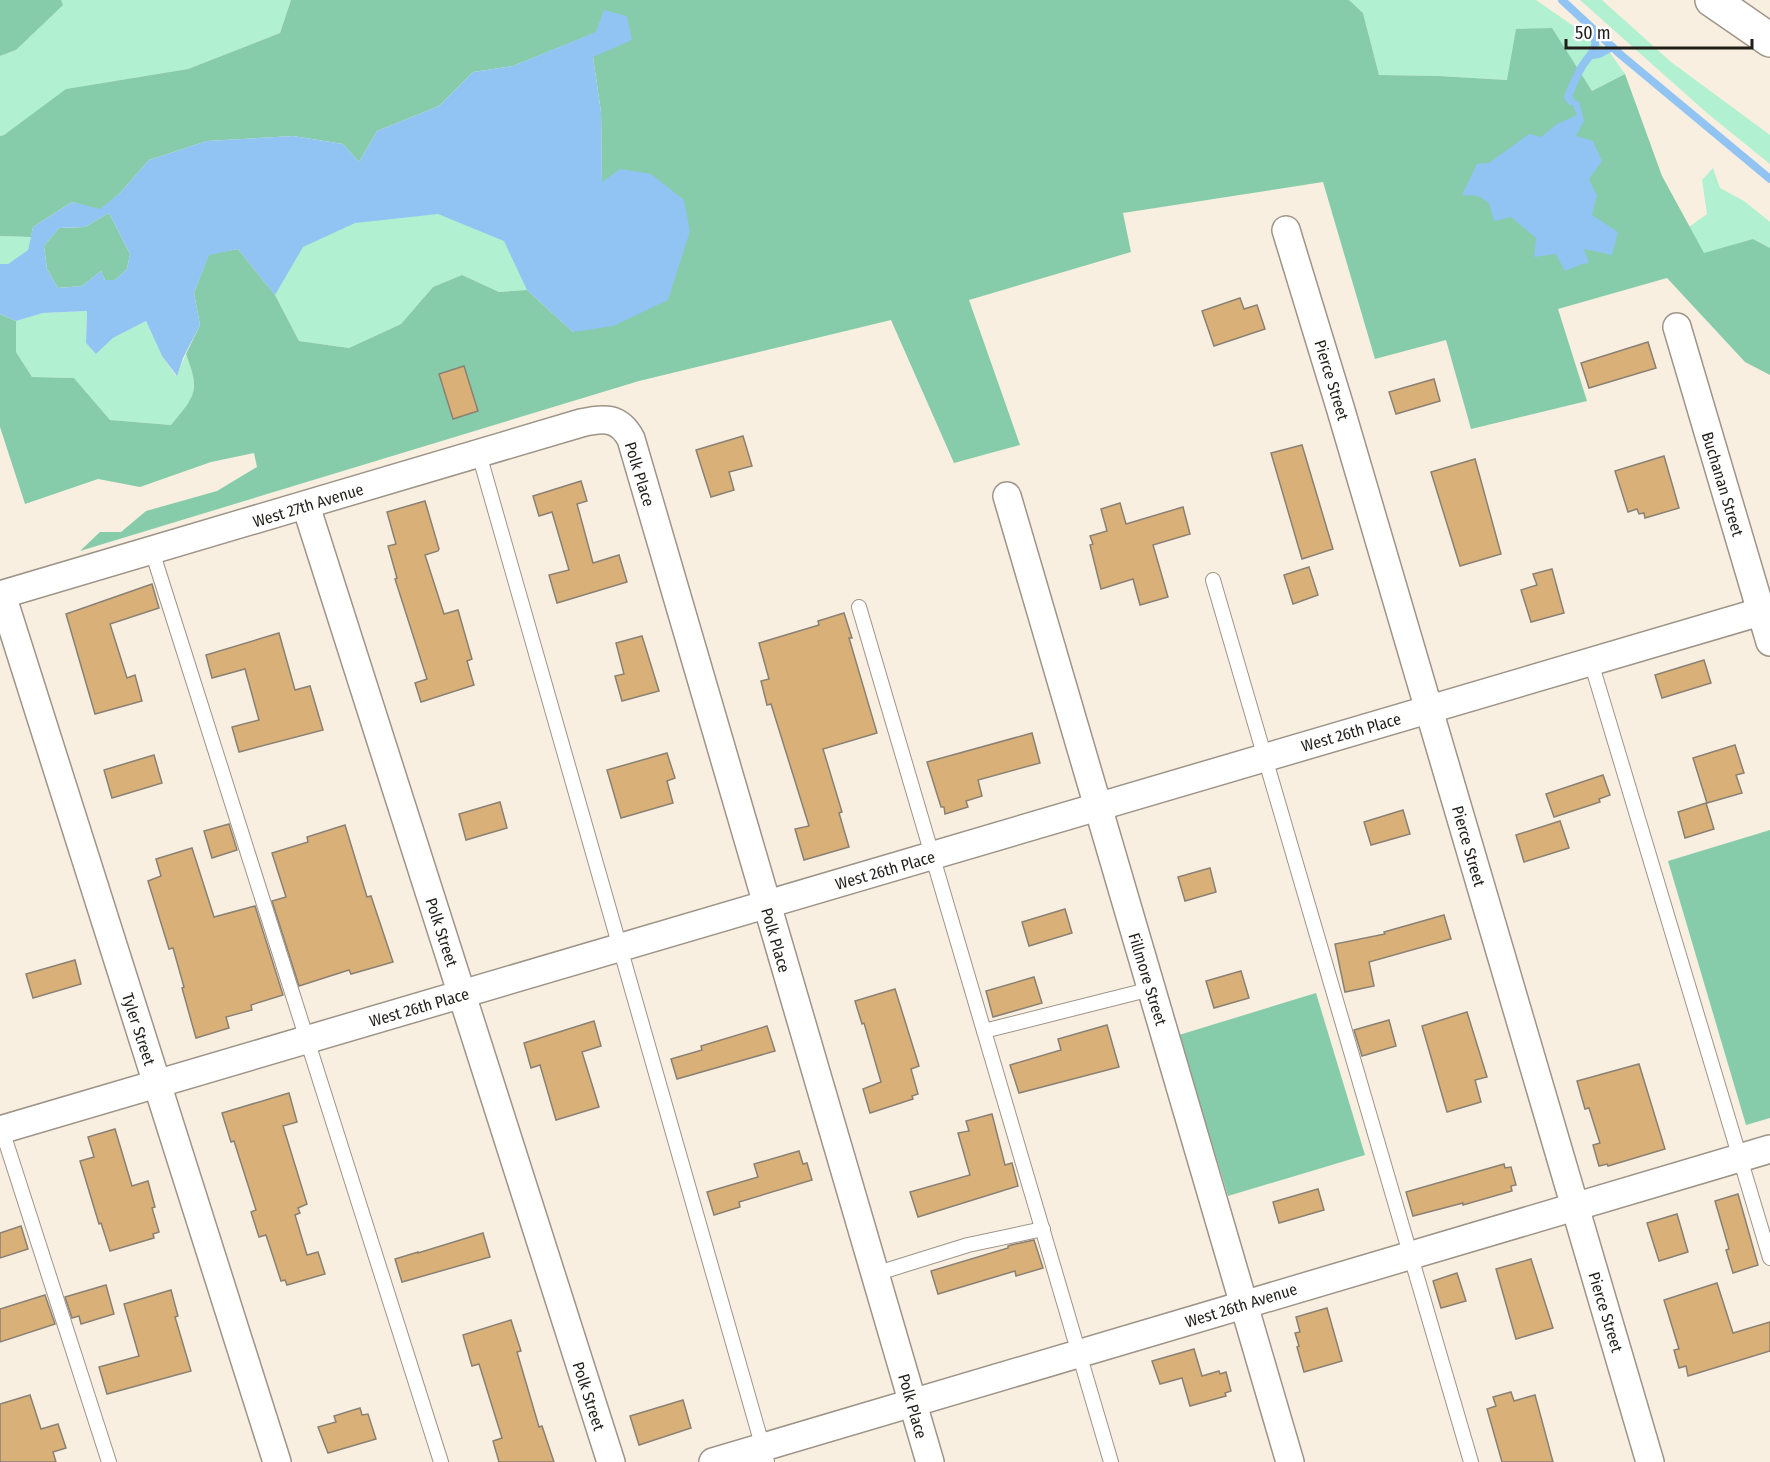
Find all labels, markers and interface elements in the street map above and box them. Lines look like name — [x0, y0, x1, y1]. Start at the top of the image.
scale bar — [1566, 12, 1752, 50]
text: 50 m — [1575, 22, 1611, 44]
street label: Pierce Street — [1310, 338, 1353, 423]
street label: Buchanan Street — [1698, 430, 1748, 539]
street label: Polk Place — [621, 440, 658, 509]
street label: West 27th Avenue — [251, 480, 366, 531]
street label: West 26th Place — [1299, 709, 1403, 756]
street label: Pierce Street — [1448, 804, 1489, 889]
street label: West 26th Place — [833, 847, 937, 894]
street label: Polk Street — [422, 895, 462, 970]
street label: Polk Place — [757, 906, 794, 975]
street label: Fillmore Street — [1124, 931, 1171, 1028]
street label: West 26th Place — [367, 984, 471, 1031]
street label: Tyler Street — [118, 991, 159, 1068]
street label: Pierce Street — [1584, 1270, 1627, 1355]
street label: West 26th Avenue — [1183, 1279, 1299, 1332]
street label: Polk Street — [569, 1359, 609, 1434]
street label: Polk Place — [894, 1372, 931, 1441]

